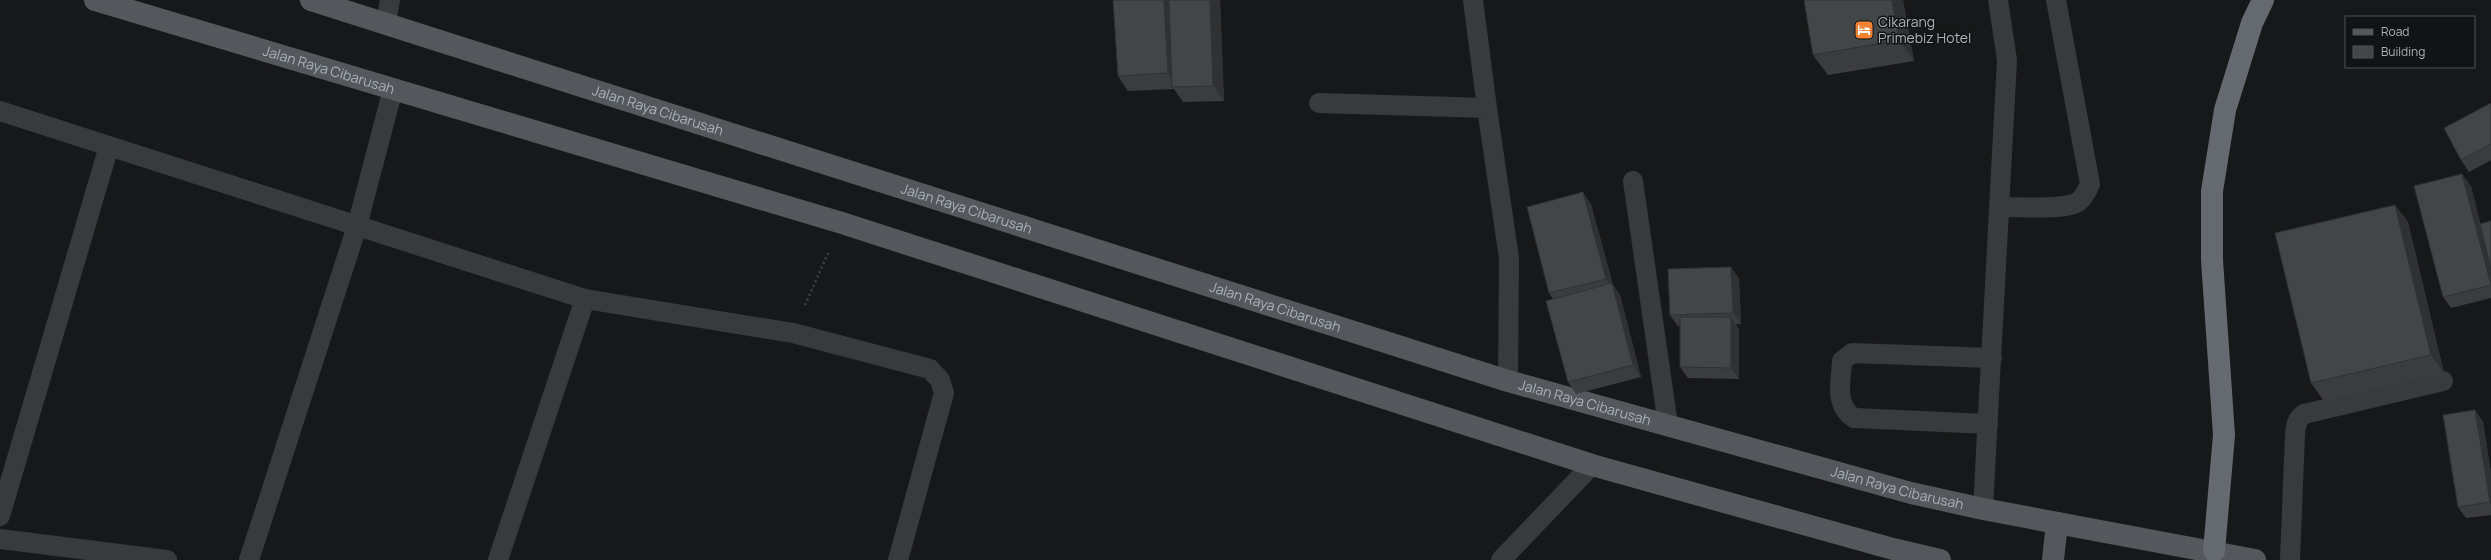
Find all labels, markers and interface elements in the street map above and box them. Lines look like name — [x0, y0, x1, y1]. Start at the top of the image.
place label: Cikarang Primebiz Hotel — [1878, 12, 1971, 47]
legend — [2345, 16, 2475, 68]
hotel icon: Cikarang Primebiz Hotel — [1853, 19, 1875, 41]
text: Road — [2381, 23, 2409, 40]
street label: Jalan Raya Cibarusah — [261, 41, 397, 98]
text: Building — [2381, 43, 2425, 60]
street label: Jalan Raya Cibarusah — [590, 80, 726, 140]
street label: Jalan Raya Cibarusah — [899, 178, 1035, 238]
street label: Jalan Raya Cibarusah — [1208, 277, 1343, 336]
street label: Jalan Raya Cibarusah — [1517, 374, 1653, 429]
street label: Jalan Raya Cibarusah — [1829, 461, 1966, 513]

